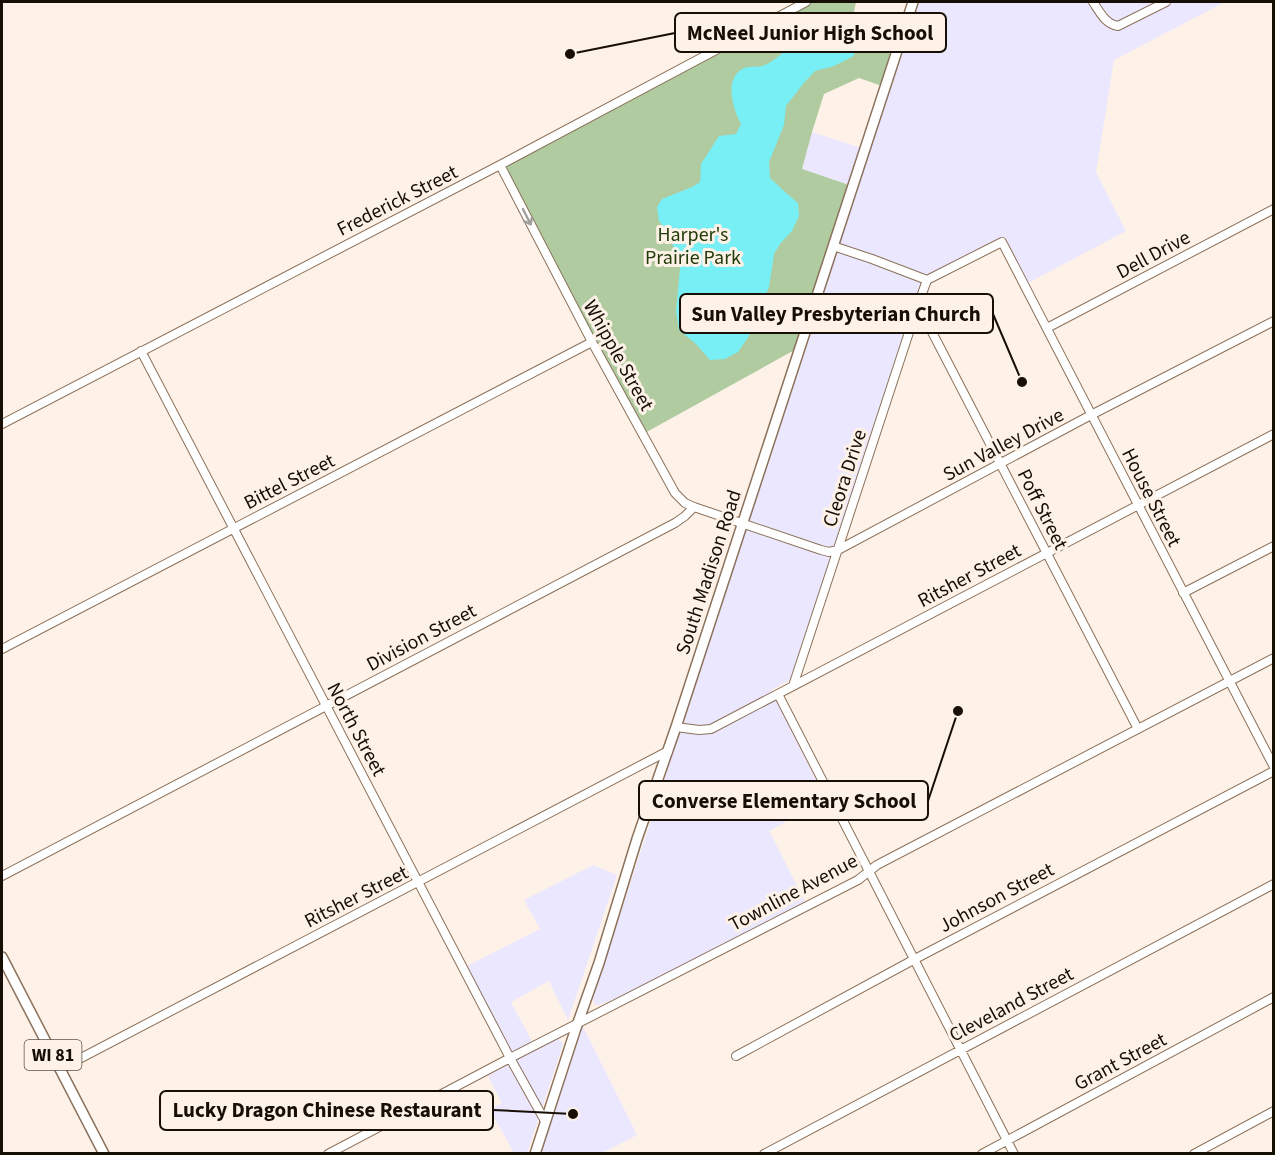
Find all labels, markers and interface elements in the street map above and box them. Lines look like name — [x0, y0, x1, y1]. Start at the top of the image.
callout: McNeel Junior High School — [675, 13, 946, 52]
text: McNeel Junior High School — [687, 18, 933, 48]
street label: Frederick Street — [332, 158, 463, 243]
one-way arrow — [522, 207, 533, 225]
park label: Harper's Prairie Park — [645, 221, 741, 272]
street label: Dell Drive — [1112, 224, 1195, 286]
callout: Sun Valley Presbyterian Church — [680, 294, 993, 333]
street label: Whipple Street — [576, 295, 660, 416]
text: Sun Valley Presbyterian Church — [691, 299, 981, 329]
street label: Sun Valley Drive — [938, 401, 1069, 489]
street label: Cleora Drive — [816, 426, 874, 531]
street label: House Street — [1114, 443, 1188, 552]
street label: Bittel Street — [239, 447, 340, 517]
street label: Poff Street — [1010, 464, 1075, 555]
street label: South Madison Road — [669, 486, 749, 658]
street label: Ritsher Street — [913, 537, 1026, 615]
street label: Division Street — [362, 597, 482, 679]
street label: North Street — [320, 678, 393, 781]
callout: Converse Elementary School — [639, 781, 928, 820]
text: Converse Elementary School — [652, 786, 916, 816]
street label: Townline Avenue — [724, 847, 863, 939]
street label: Johnson Street — [934, 856, 1059, 940]
street label: Ritsher Street — [300, 859, 413, 935]
street label: Cleveland Street — [944, 960, 1079, 1049]
street label: Grant Street — [1069, 1026, 1172, 1098]
road number: WI 81 — [25, 1040, 82, 1070]
callout: Lucky Dragon Chinese Restaurant — [160, 1091, 493, 1130]
text: Lucky Dragon Chinese Restaurant — [172, 1095, 482, 1125]

